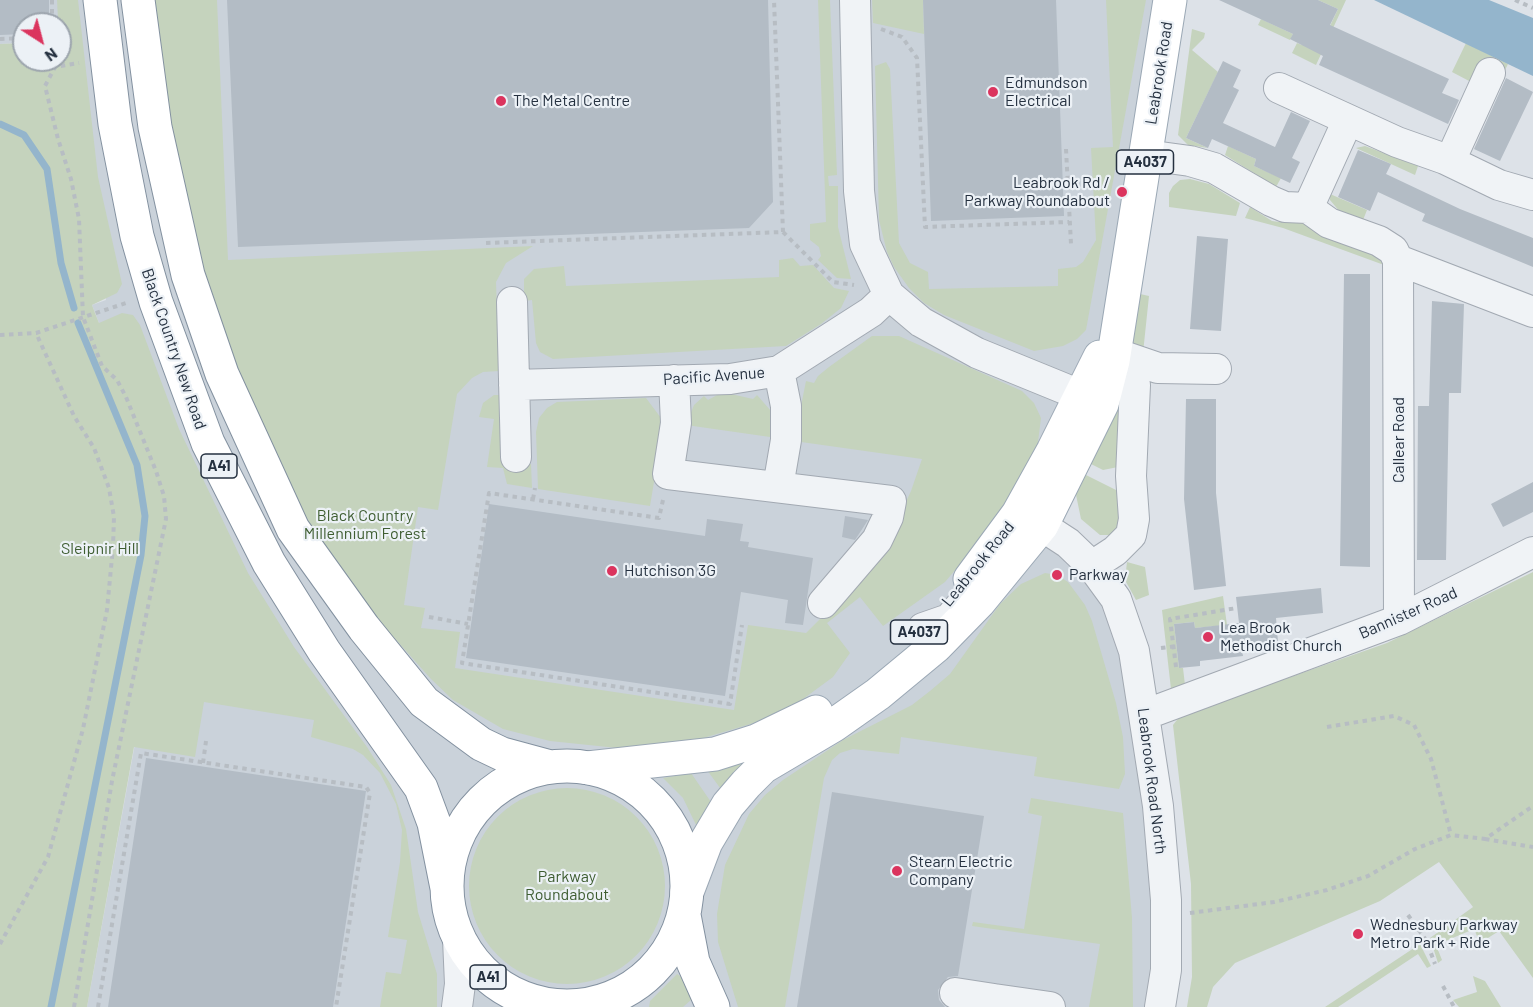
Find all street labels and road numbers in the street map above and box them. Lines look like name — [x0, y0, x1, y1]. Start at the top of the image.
street label: Leabrook Road — [1141, 20, 1177, 126]
road number: A4037 — [1116, 150, 1174, 174]
street label: Black Country New Road — [137, 266, 211, 432]
street label: Pacific Avenue — [662, 363, 766, 389]
street label: Callear Road — [1389, 397, 1409, 483]
road number: A41 — [201, 454, 237, 478]
street label: Leabrook Road — [938, 517, 1018, 611]
street label: Bannister Road — [1356, 583, 1460, 643]
road number: A4037 — [890, 620, 948, 644]
street label: Leabrook Road North — [1133, 707, 1171, 855]
road number: A41 — [470, 965, 506, 989]

